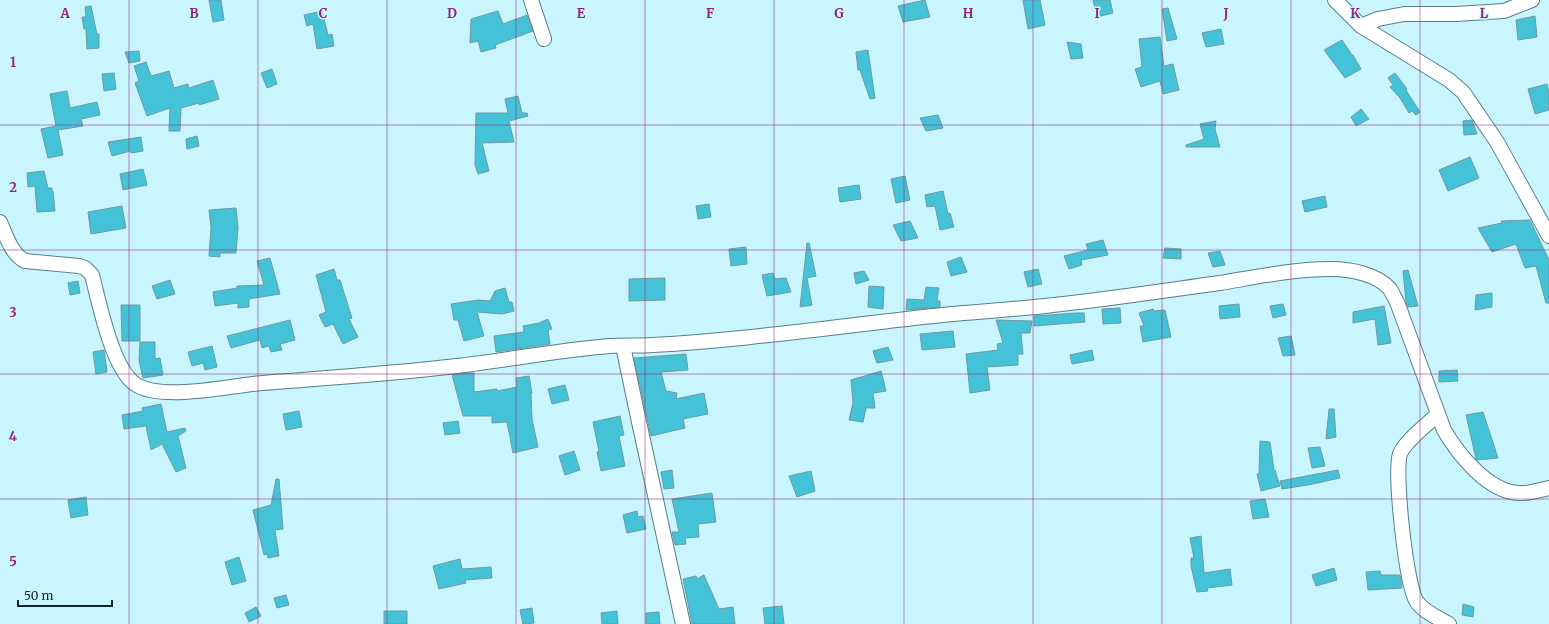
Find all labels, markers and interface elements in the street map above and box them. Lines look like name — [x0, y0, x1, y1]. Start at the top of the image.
text: A — [59, 5, 70, 22]
text: B — [189, 5, 199, 22]
text: C — [319, 5, 328, 22]
text: D — [447, 5, 457, 22]
text: E — [577, 5, 586, 22]
text: F — [706, 5, 714, 22]
text: G — [834, 5, 844, 22]
text: H — [963, 5, 974, 22]
text: I — [1094, 5, 1100, 22]
text: J — [1222, 5, 1229, 22]
text: K — [1350, 5, 1360, 22]
text: L — [1480, 5, 1489, 22]
text: 1 — [10, 54, 16, 71]
text: 2 — [9, 179, 17, 196]
text: 3 — [9, 304, 17, 321]
text: 4 — [9, 428, 18, 445]
text: 5 — [9, 553, 17, 570]
scale bar — [18, 582, 112, 608]
text: 50 m — [24, 588, 53, 603]

